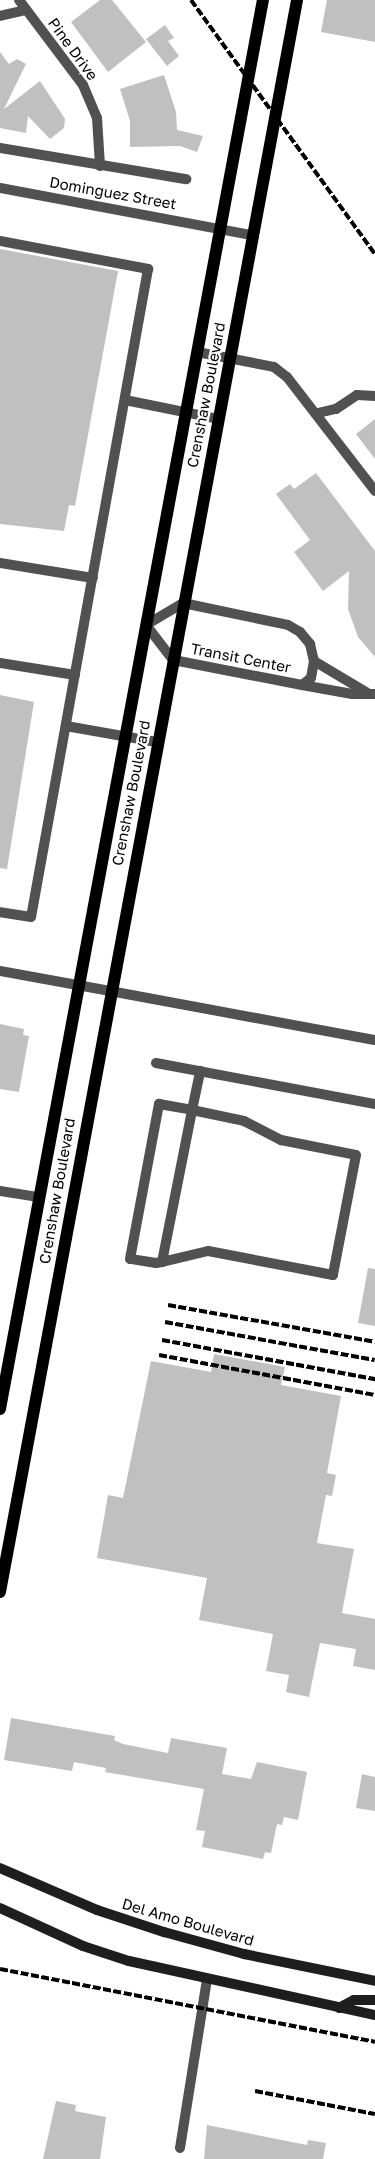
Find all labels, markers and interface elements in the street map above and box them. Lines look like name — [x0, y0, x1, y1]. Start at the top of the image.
street label: Pine Drive — [44, 14, 102, 84]
street label: Dominguez Street — [48, 173, 178, 213]
street label: Crenshaw Boulevard — [183, 321, 229, 469]
street label: Transit Center — [189, 639, 293, 677]
street label: Crenshaw Boulevard — [108, 719, 154, 867]
street label: Crenshaw Boulevard — [35, 1117, 79, 1265]
street label: Del Amo Boulevard — [120, 1895, 256, 1949]

